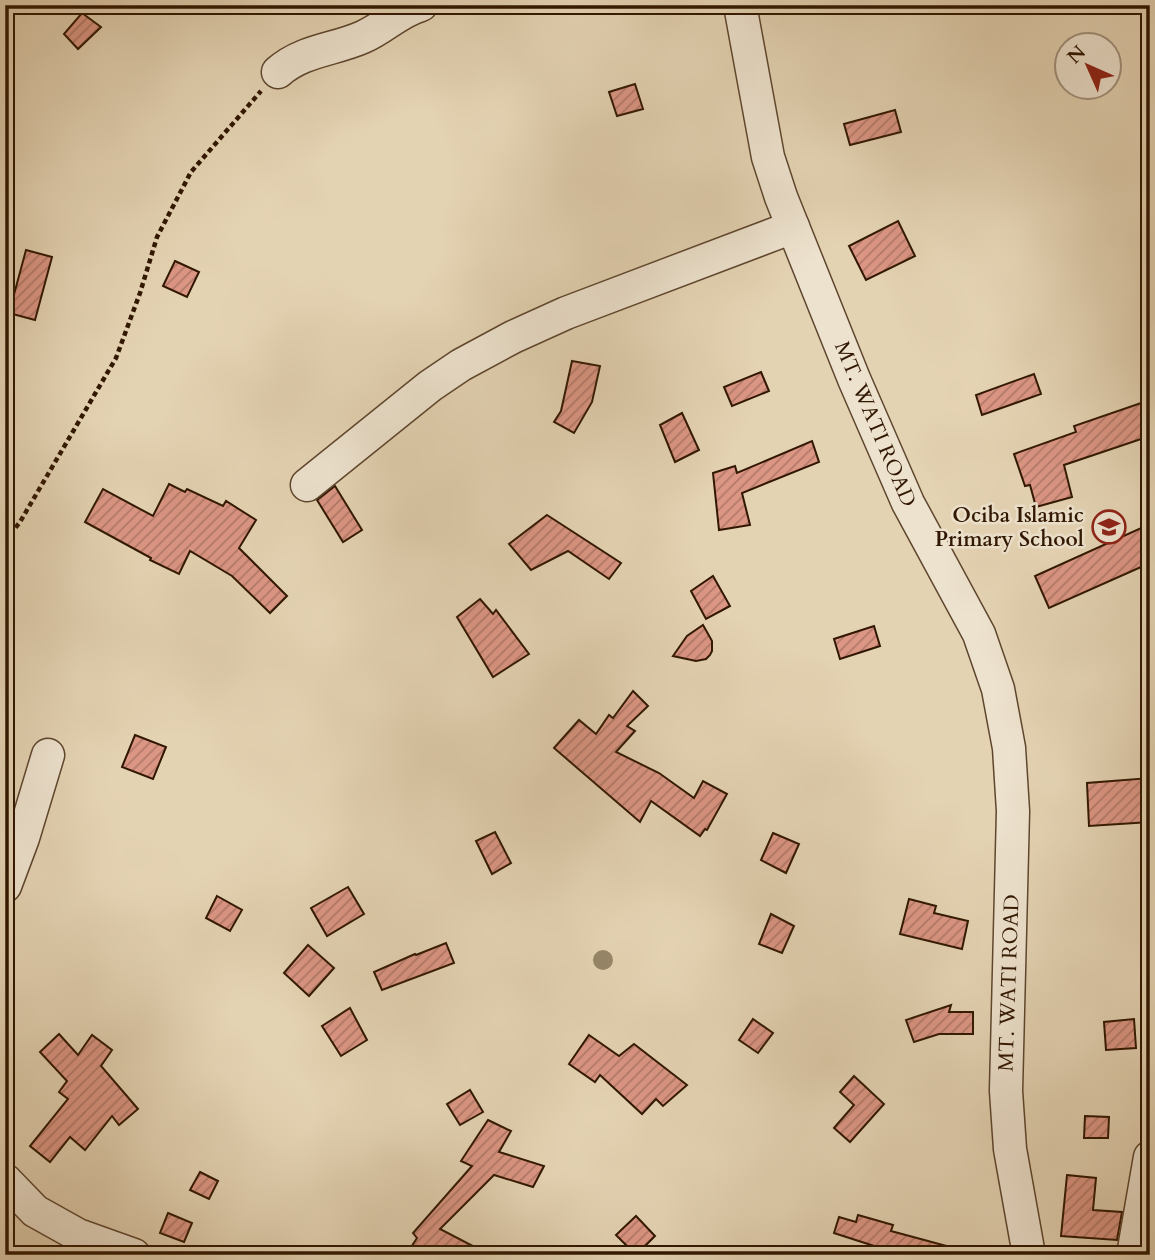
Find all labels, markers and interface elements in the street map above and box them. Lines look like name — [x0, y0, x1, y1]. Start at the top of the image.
north arrow — [1054, 32, 1124, 102]
text: N — [1062, 39, 1092, 70]
street label: MT. WATI ROAD — [827, 337, 923, 511]
place label: Ociba Islamic Primary School — [935, 501, 1084, 554]
school or university icon: Ociba Islamic Primary School — [1090, 508, 1128, 546]
street label: MT. WATI ROAD — [991, 894, 1027, 1072]

